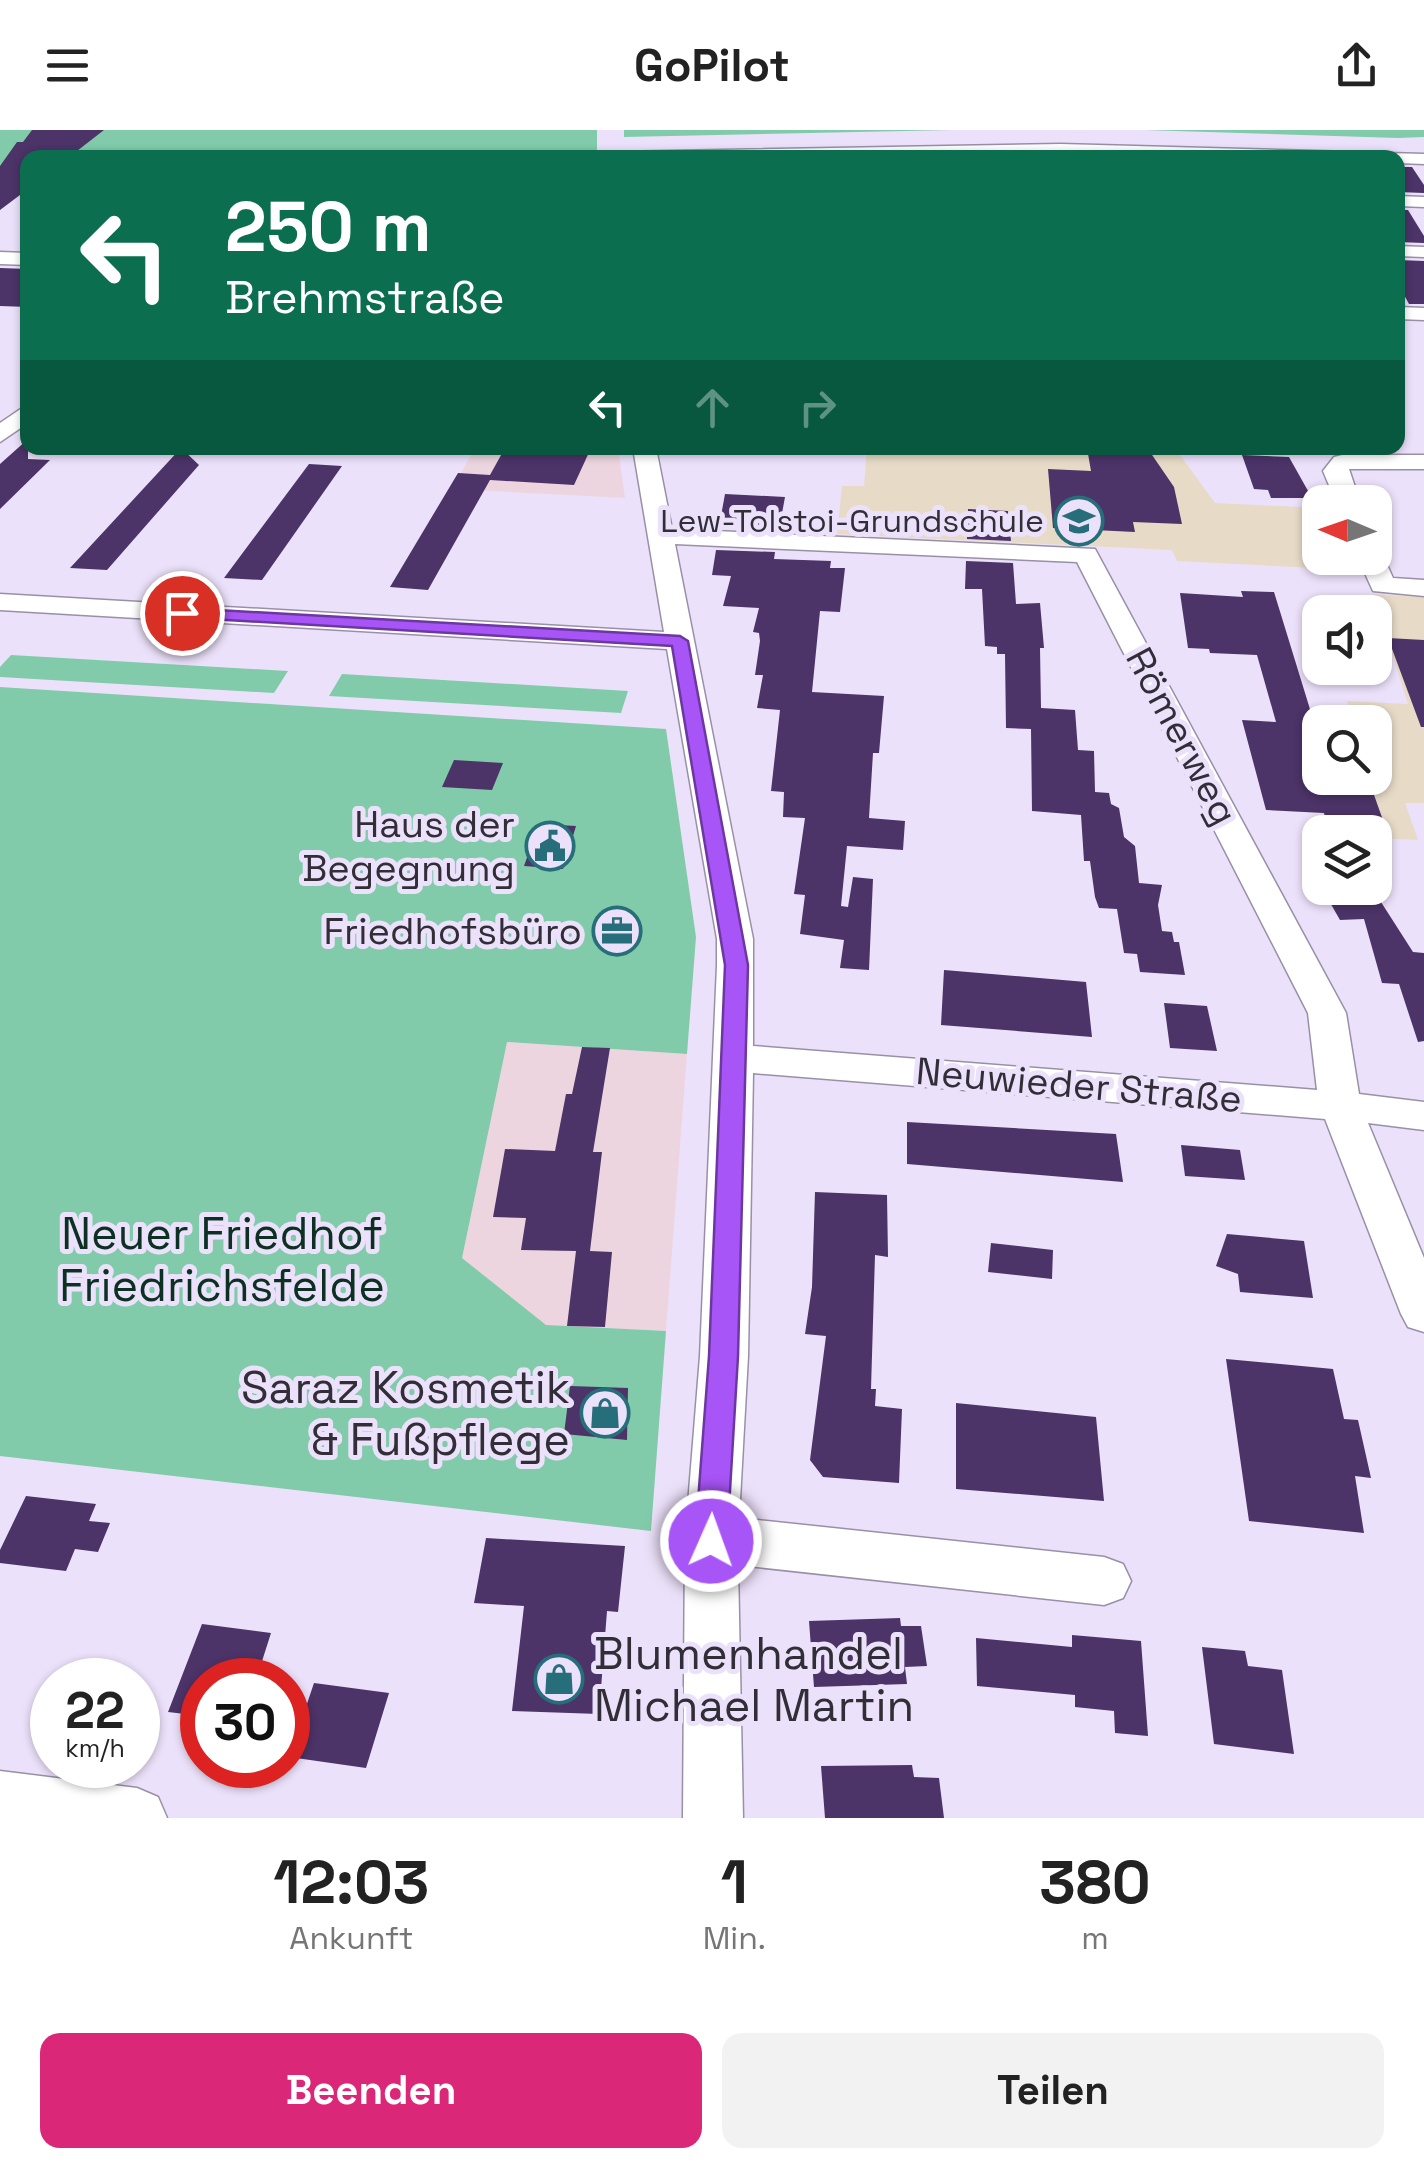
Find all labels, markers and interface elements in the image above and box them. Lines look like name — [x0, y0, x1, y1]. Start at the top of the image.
text: GoPilot — [634, 37, 790, 94]
icon: menu — [40, 38, 95, 93]
icon: share — [1329, 38, 1384, 93]
text: 250 m — [225, 182, 432, 271]
icon: left — [60, 190, 190, 320]
text: Brehmstraße — [225, 269, 505, 326]
icon: left — [580, 380, 635, 435]
icon: ahead — [685, 380, 740, 435]
icon: right — [790, 380, 845, 435]
north arrow — [1302, 485, 1392, 575]
map controls — [1302, 485, 1392, 905]
school or university icon: Lew-Tolstoi-Grundschule — [1053, 495, 1105, 547]
place label: Lew-Tolstoi-Grundschule — [660, 501, 1044, 541]
pin — [140, 571, 225, 656]
icon: arrive — [155, 586, 210, 641]
button: sound — [1302, 595, 1392, 685]
street label: Römerweg — [1115, 639, 1249, 833]
button: search — [1302, 705, 1392, 795]
place label: Haus der Begegnung — [302, 800, 515, 892]
button: layers — [1302, 815, 1392, 905]
public building icon: Haus der Begegnung — [524, 820, 576, 872]
office icon: Friedhofsbüro — [591, 905, 643, 957]
place label: Friedhofsbüro — [323, 907, 582, 955]
street label: Neuwieder Straße — [914, 1047, 1244, 1123]
park label: Neuer Friedhof Friedrichsfelde — [59, 1205, 385, 1314]
place label: Saraz Kosmetik & Fußpflege — [241, 1359, 570, 1468]
shop icon: Saraz Kosmetik & Fußpflege — [579, 1387, 631, 1439]
position arrow — [659, 1489, 763, 1593]
place label: Blumenhandel Michael Martin — [594, 1625, 914, 1734]
shop icon: Blumenhandel Michael Martin — [533, 1653, 585, 1705]
speed limit sign: 30 — [180, 1658, 310, 1788]
text: 22 — [65, 1679, 125, 1743]
text: km/h — [65, 1732, 125, 1764]
text: 12:03 — [273, 1844, 429, 1921]
text: 1 — [721, 1844, 748, 1921]
text: 380 — [1039, 1844, 1151, 1921]
text: Ankunft — [289, 1918, 413, 1958]
text: Min. — [703, 1918, 766, 1958]
text: m — [1081, 1918, 1109, 1958]
button: Beenden — [40, 2033, 702, 2148]
button: Teilen — [722, 2033, 1384, 2148]

